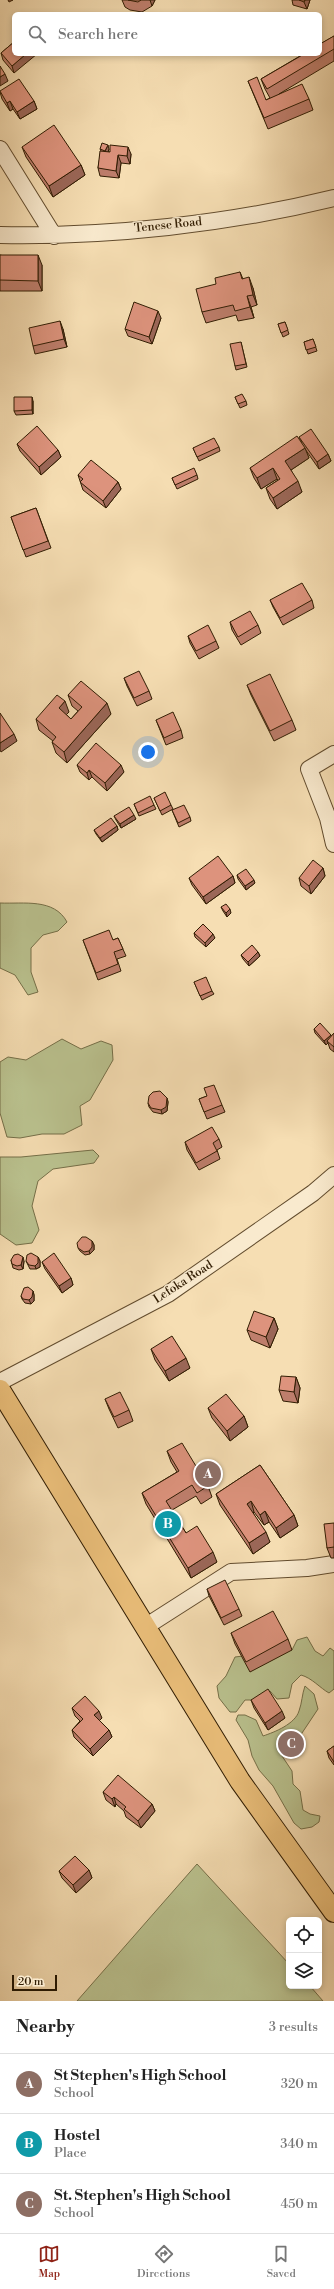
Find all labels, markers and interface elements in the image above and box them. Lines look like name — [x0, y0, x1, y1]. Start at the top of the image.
search box — [12, 12, 322, 56]
icon: search — [26, 23, 48, 45]
text: Search here — [58, 25, 138, 44]
street label: Tenese Road — [133, 214, 203, 236]
your location — [138, 742, 158, 762]
street label: Lefoka Road — [150, 1257, 216, 1307]
pin: A — [195, 1459, 221, 1489]
pin: B — [155, 1509, 181, 1539]
pin: C — [278, 1729, 304, 1759]
map controls — [286, 1917, 322, 1989]
button: locate — [286, 1917, 322, 1953]
button: layers — [286, 1953, 322, 1989]
scale bar — [12, 1973, 57, 1992]
text: 20 m — [18, 1975, 43, 1989]
text: Nearby — [16, 2016, 75, 2038]
text: 3 results — [269, 2019, 318, 2035]
text: St Stephen's High School — [54, 2066, 227, 2085]
text: A — [24, 2076, 34, 2092]
text: 320 m — [281, 2076, 318, 2092]
text: School — [54, 2085, 94, 2101]
text: Hostel — [54, 2126, 100, 2145]
text: B — [24, 2136, 34, 2152]
text: 340 m — [280, 2136, 318, 2152]
text: Place — [54, 2145, 86, 2161]
text: St. Stephen's High School — [54, 2186, 231, 2205]
text: C — [24, 2196, 34, 2212]
text: 450 m — [280, 2196, 318, 2212]
text: School — [54, 2205, 94, 2221]
tab: Map — [38, 2243, 60, 2281]
tab: Directions — [137, 2243, 190, 2281]
tab: Saved — [267, 2243, 296, 2281]

